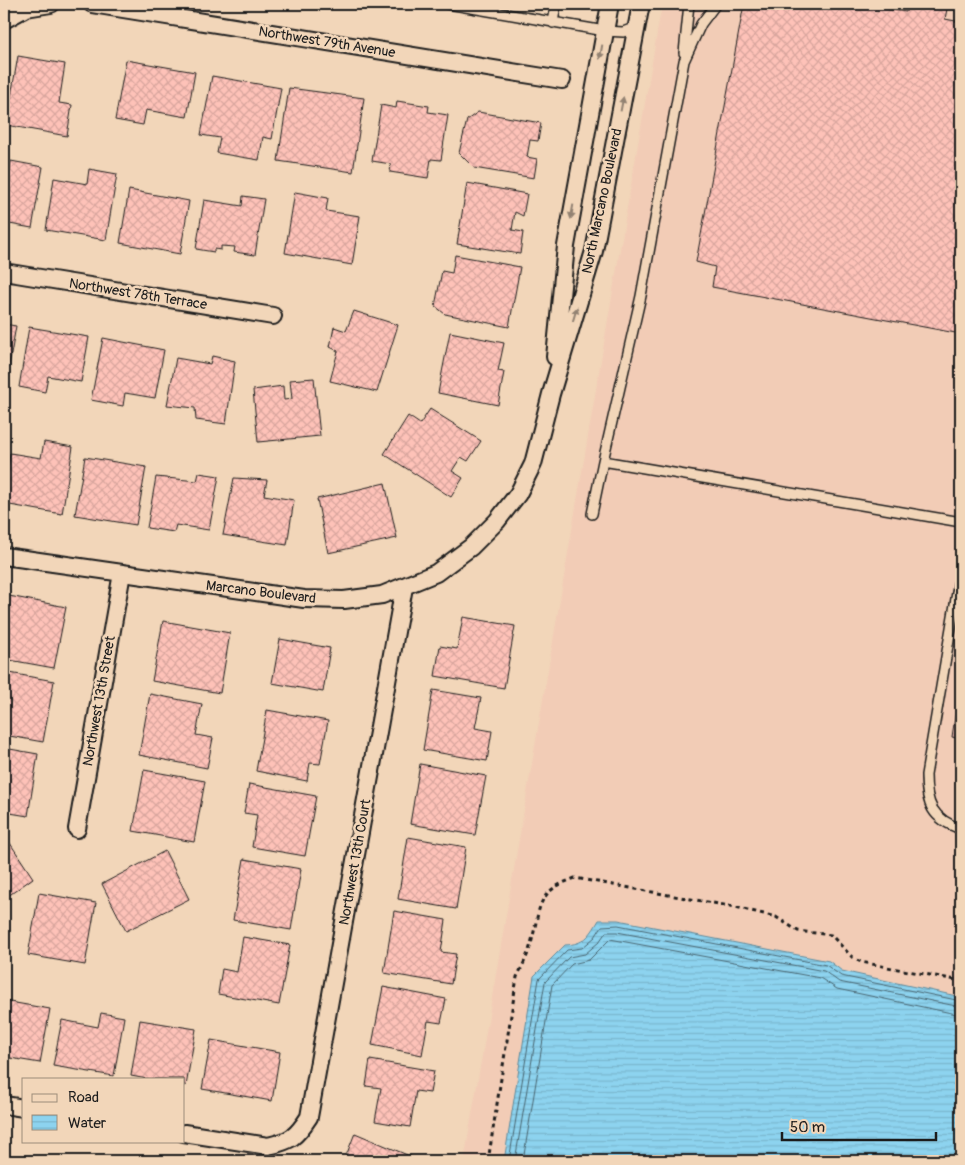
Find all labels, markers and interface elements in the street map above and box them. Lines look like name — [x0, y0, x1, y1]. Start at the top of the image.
street label: Northwest 79th Avenue — [257, 23, 397, 61]
one-way arrow — [597, 44, 605, 60]
one-way arrow — [618, 96, 626, 112]
street label: North Marcano Boulevard — [578, 127, 626, 275]
one-way arrow — [568, 204, 576, 220]
street label: Northwest 78th Terrace — [68, 275, 208, 313]
one-way arrow — [572, 306, 580, 321]
street label: Marcano Boulevard — [205, 577, 317, 607]
street label: Northwest 13th Street — [79, 634, 119, 767]
street label: Northwest 13th Court — [336, 797, 375, 926]
legend — [22, 1078, 185, 1142]
text: Road — [68, 1088, 99, 1107]
scale bar — [782, 1110, 936, 1142]
text: Water — [68, 1114, 107, 1133]
text: 50 m — [790, 1118, 825, 1137]

